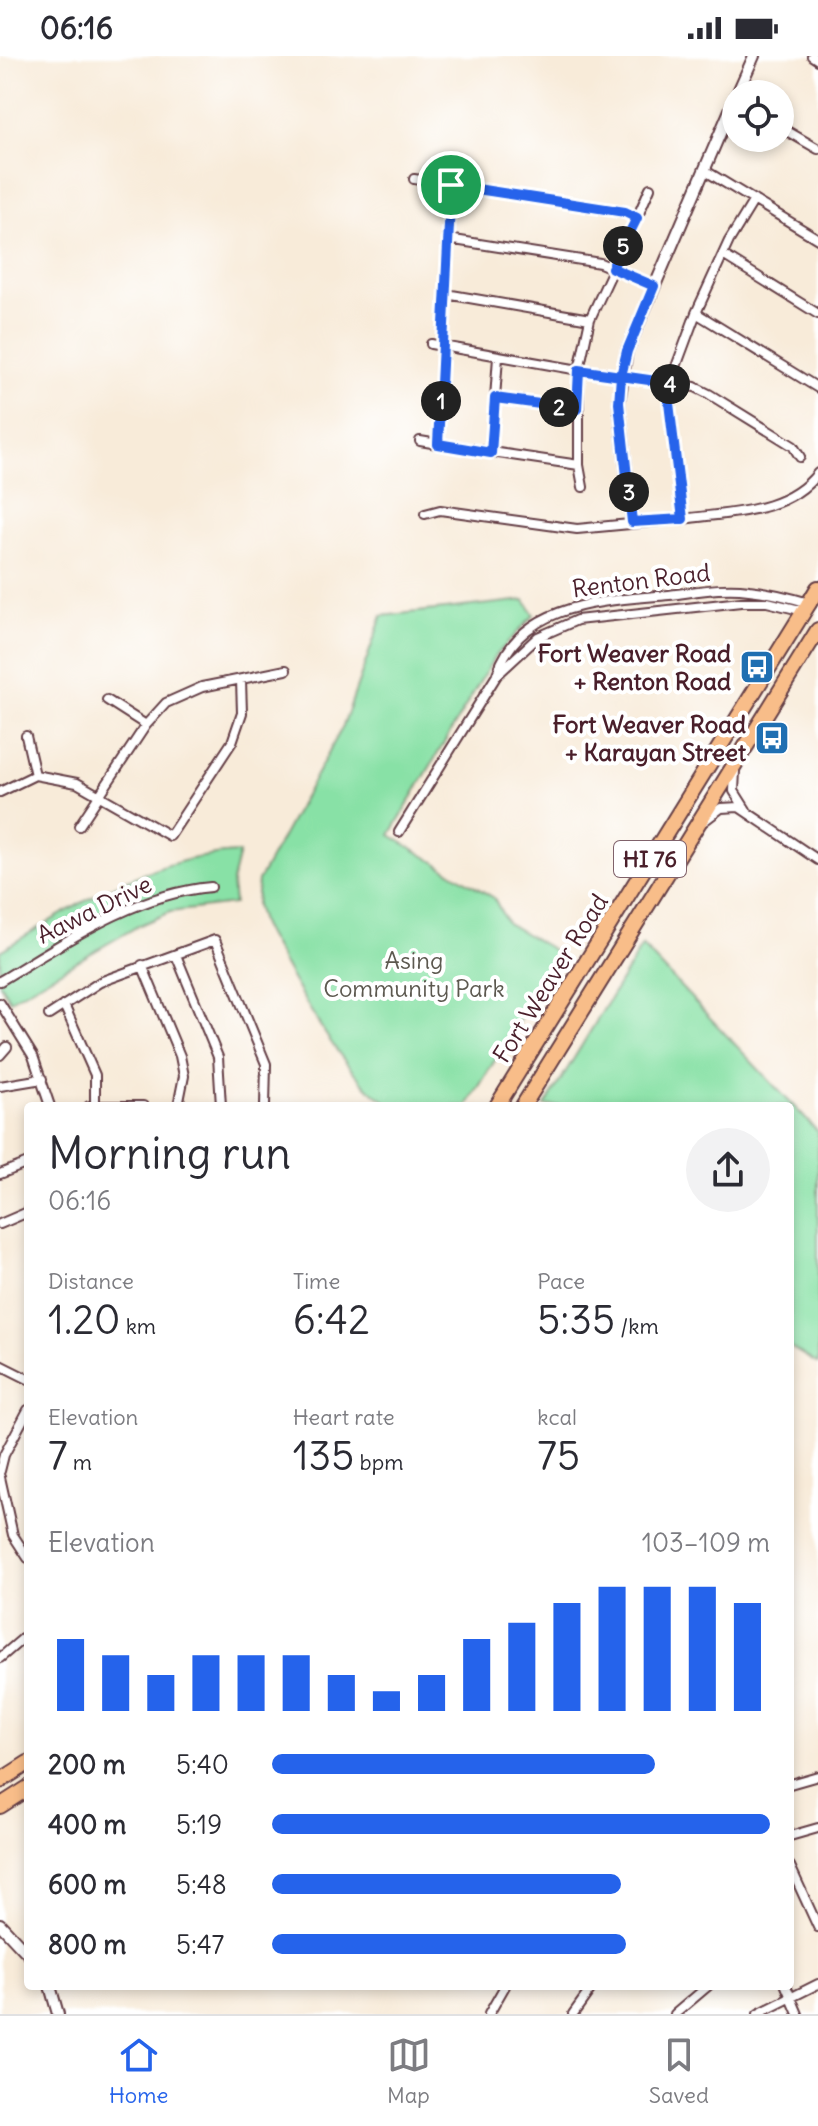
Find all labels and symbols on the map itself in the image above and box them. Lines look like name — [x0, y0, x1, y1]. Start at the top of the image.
pin — [417, 151, 485, 219]
pin: 5 — [603, 226, 643, 266]
pin: 4 — [650, 364, 690, 404]
pin: 1 — [421, 381, 461, 421]
pin: 2 — [539, 387, 579, 427]
pin: 3 — [609, 472, 649, 512]
street label: Renton Road — [570, 557, 712, 603]
place label: Fort Weaver Road + Renton Road — [537, 638, 731, 696]
bus stop icon: Fort Weaver Road + Renton Road — [738, 648, 776, 686]
place label: Fort Weaver Road + Karayan Street — [552, 709, 747, 767]
bus stop icon: Fort Weaver Road + Karayan Street — [753, 719, 791, 757]
road number: HI 76 — [614, 841, 686, 877]
street label: Aawa Drive — [32, 868, 156, 950]
street label: Fort Weaver Road — [486, 888, 614, 1068]
park label: Asing Community Park — [323, 945, 505, 1003]

